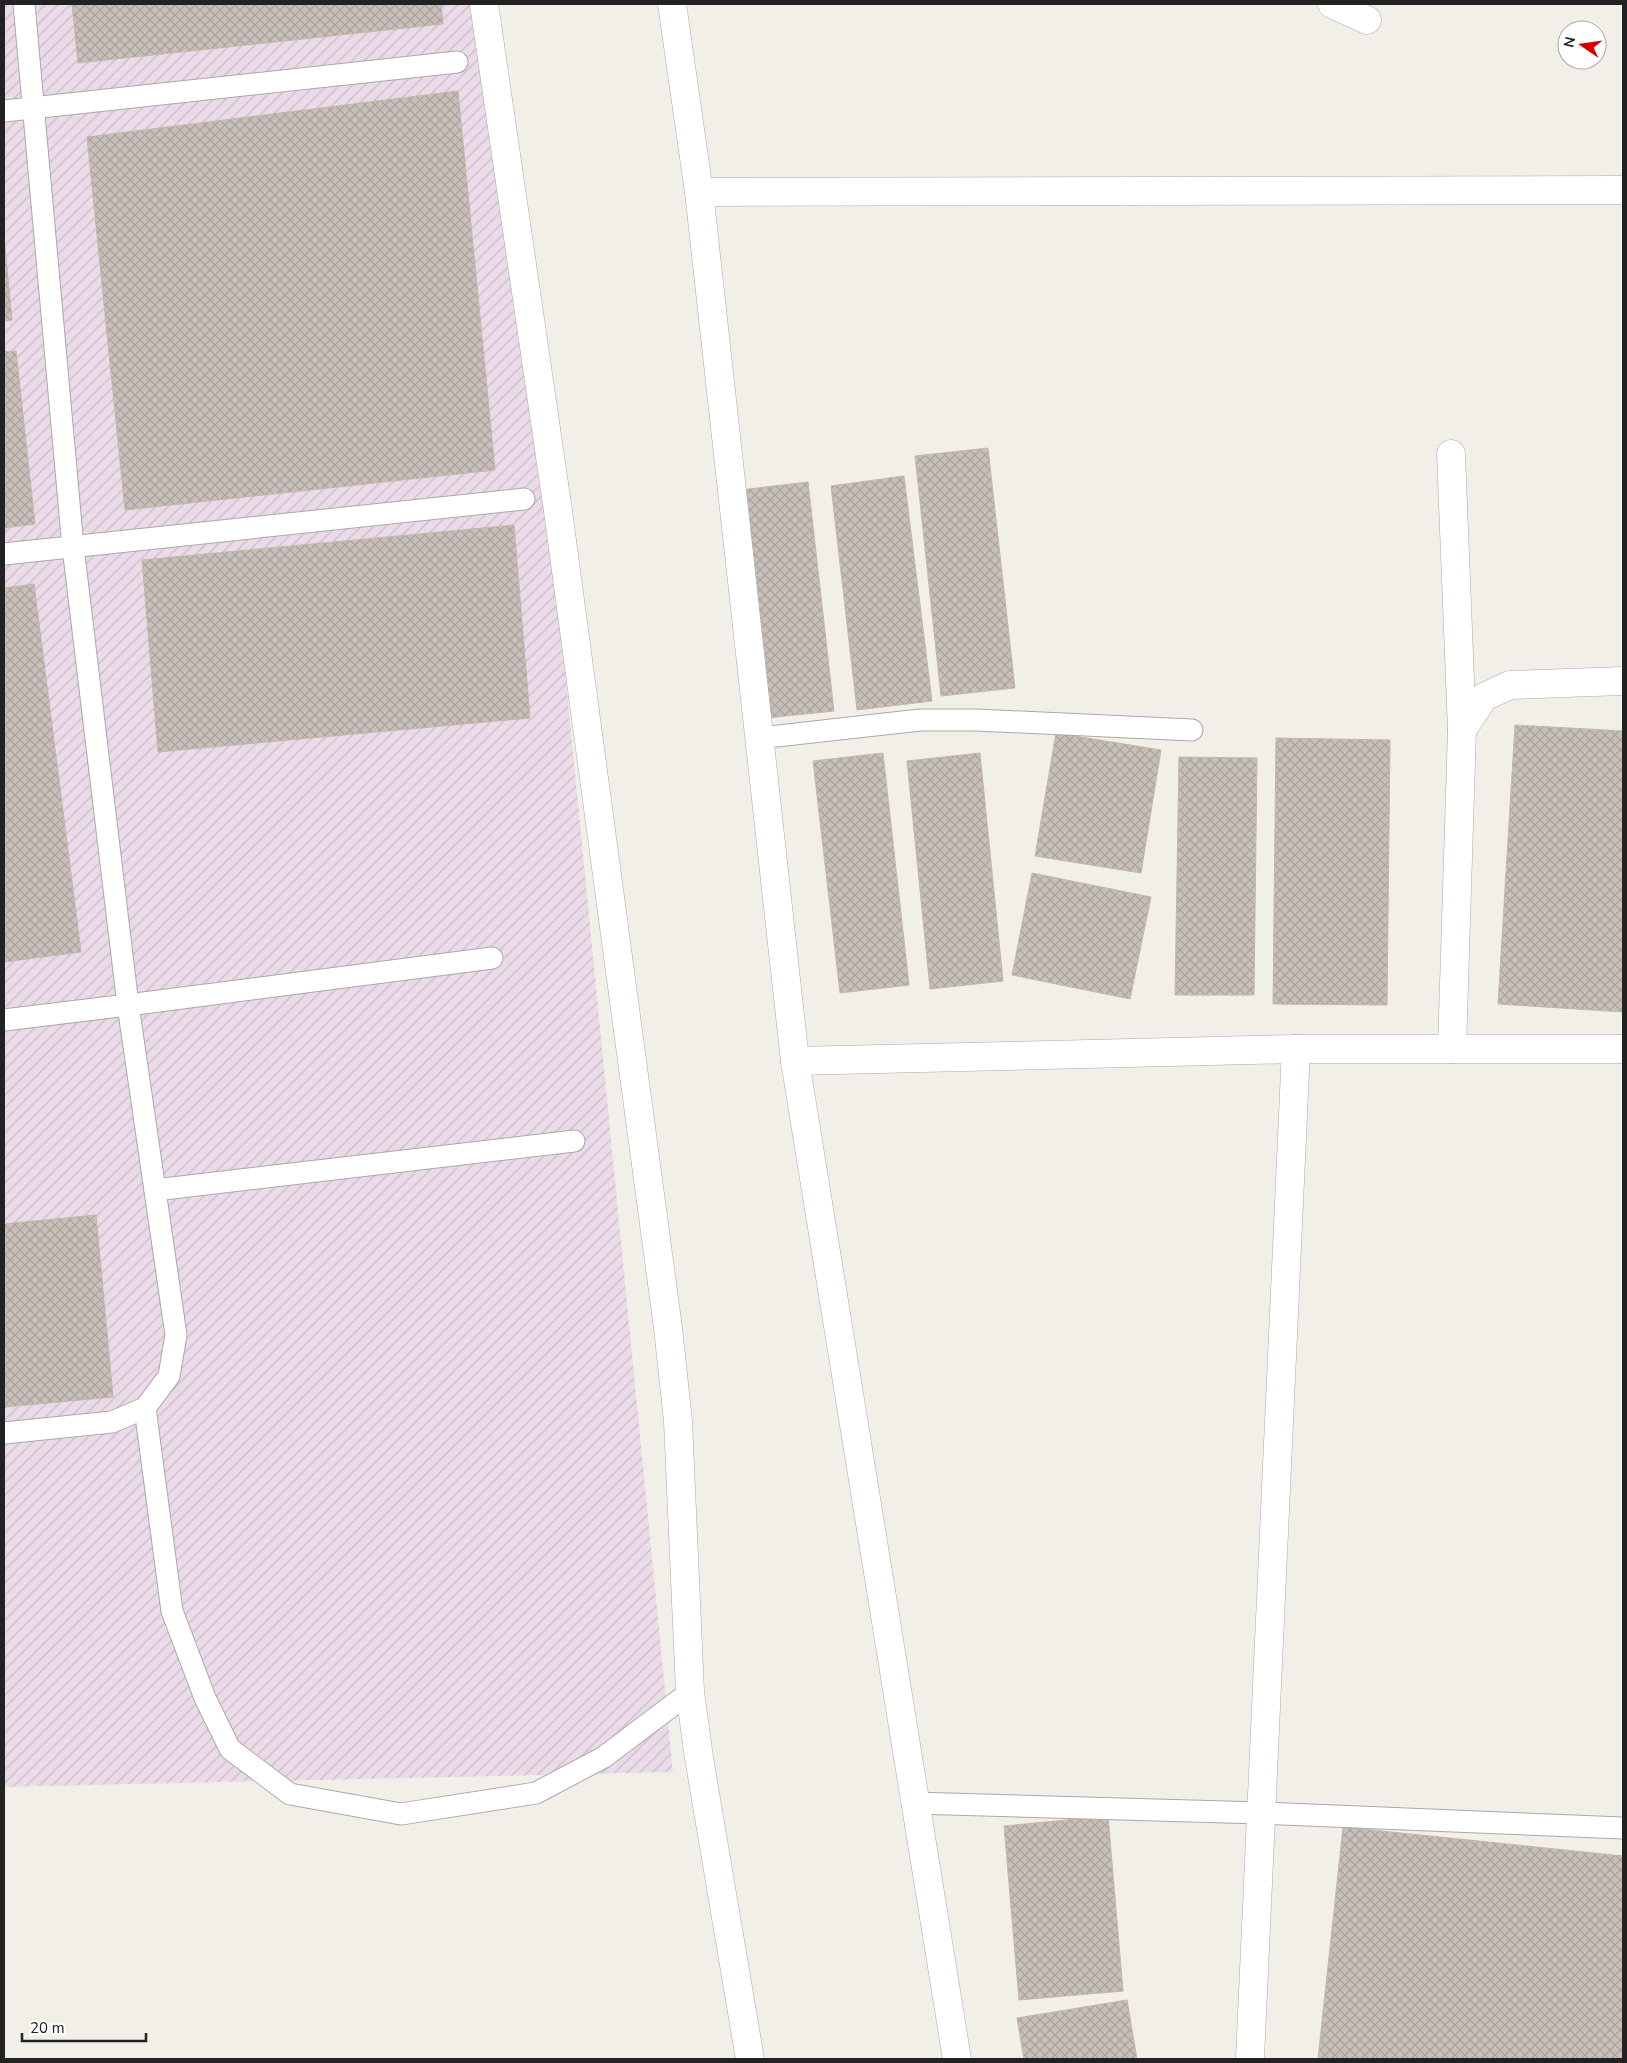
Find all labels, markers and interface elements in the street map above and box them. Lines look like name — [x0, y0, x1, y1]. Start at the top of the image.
north arrow — [1557, 20, 1607, 70]
text: N — [1559, 35, 1580, 49]
scale bar — [22, 2010, 146, 2042]
text: 20 m — [30, 2018, 65, 2038]

